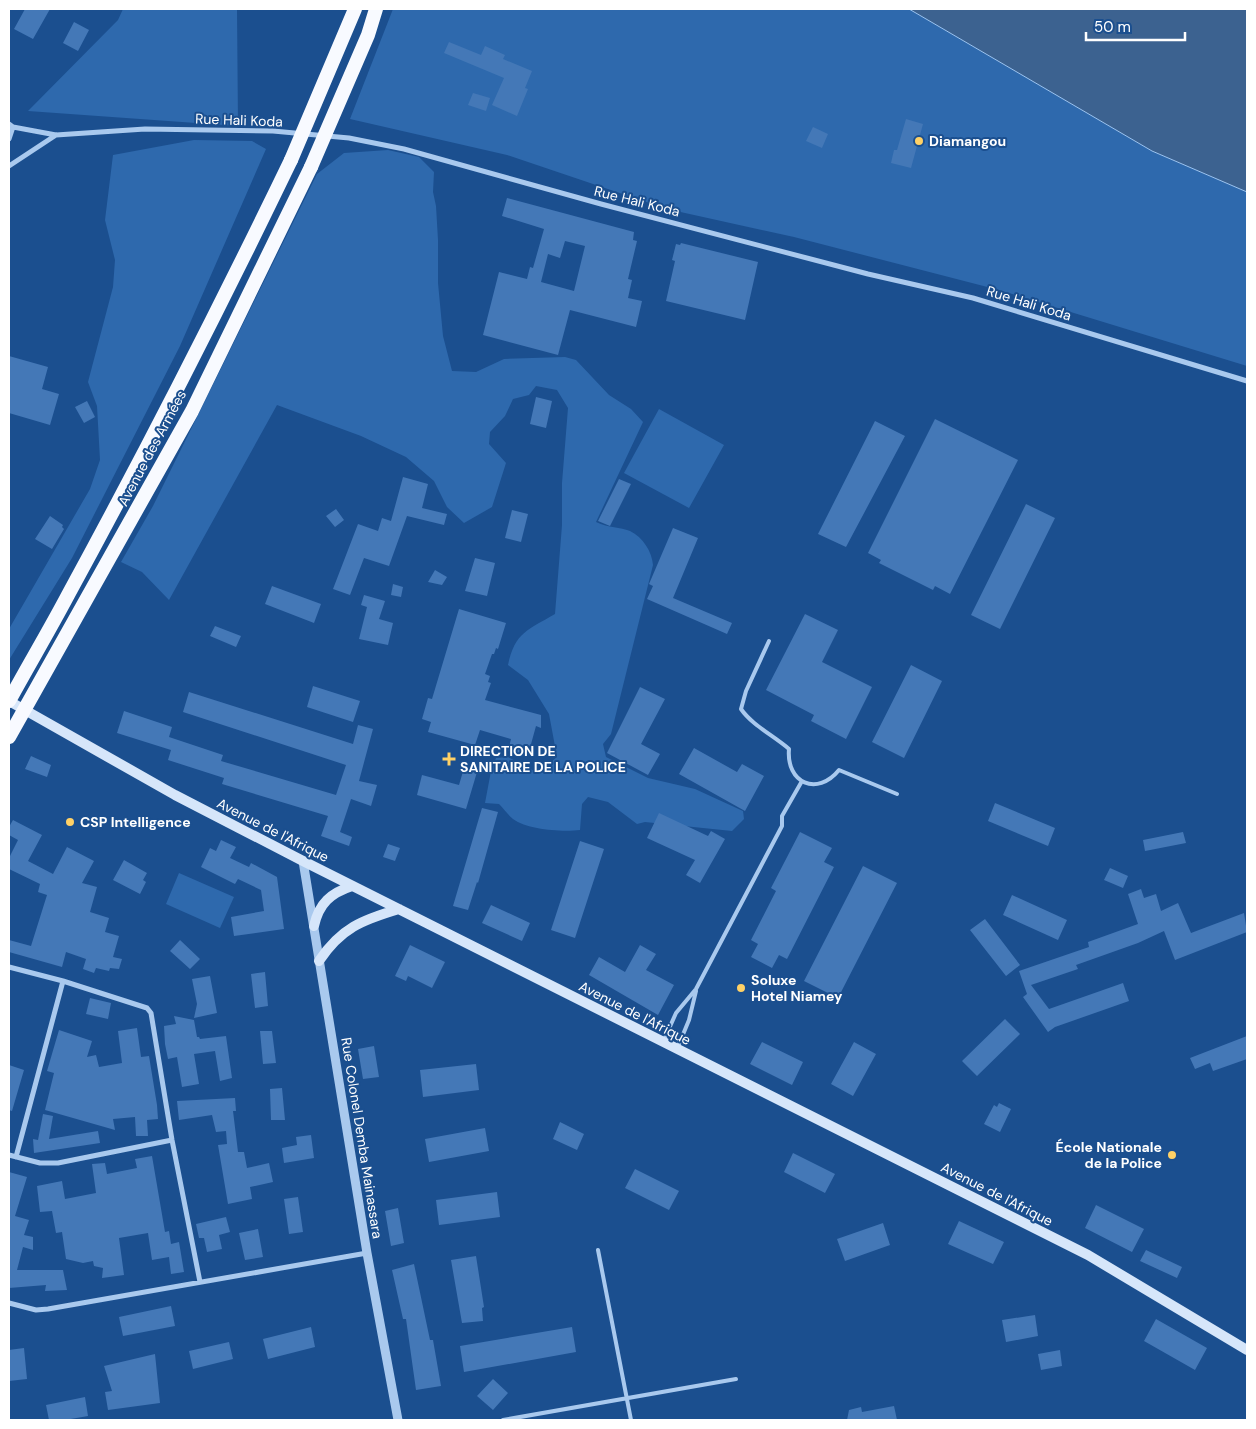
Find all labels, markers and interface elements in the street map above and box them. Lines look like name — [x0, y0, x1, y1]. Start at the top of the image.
scale bar — [1086, 10, 1185, 42]
text: 50 m — [1094, 17, 1131, 37]
street label: Rue Hali Koda — [195, 109, 283, 131]
place label: Diamangou — [929, 132, 1006, 150]
marker: Diamangou — [913, 135, 925, 147]
street label: Rue Hali Koda — [592, 182, 682, 220]
street label: Rue Hali Koda — [984, 282, 1074, 324]
street label: Avenue des Armées — [114, 387, 190, 509]
place label: DIRECTION DE SANITAIRE DE LA POLICE — [460, 742, 626, 776]
marker: DIRECTION DE SANITAIRE DE LA POLICE — [442, 752, 456, 766]
street label: Avenue de l'Afrique — [214, 794, 332, 866]
place label: CSP Intelligence — [80, 813, 191, 831]
marker: CSP Intelligence — [64, 816, 76, 828]
place label: Soluxe Hotel Niamey — [751, 971, 843, 1005]
street label: Avenue de l'Afrique — [576, 977, 694, 1049]
marker: Soluxe Hotel Niamey — [735, 982, 747, 994]
street label: Rue Colonel Demba Mainassara — [337, 1036, 387, 1240]
place label: École Nationale de la Police — [1056, 1138, 1162, 1172]
marker: École Nationale de la Police — [1166, 1149, 1178, 1161]
street label: Avenue de l'Afrique — [938, 1158, 1056, 1230]

